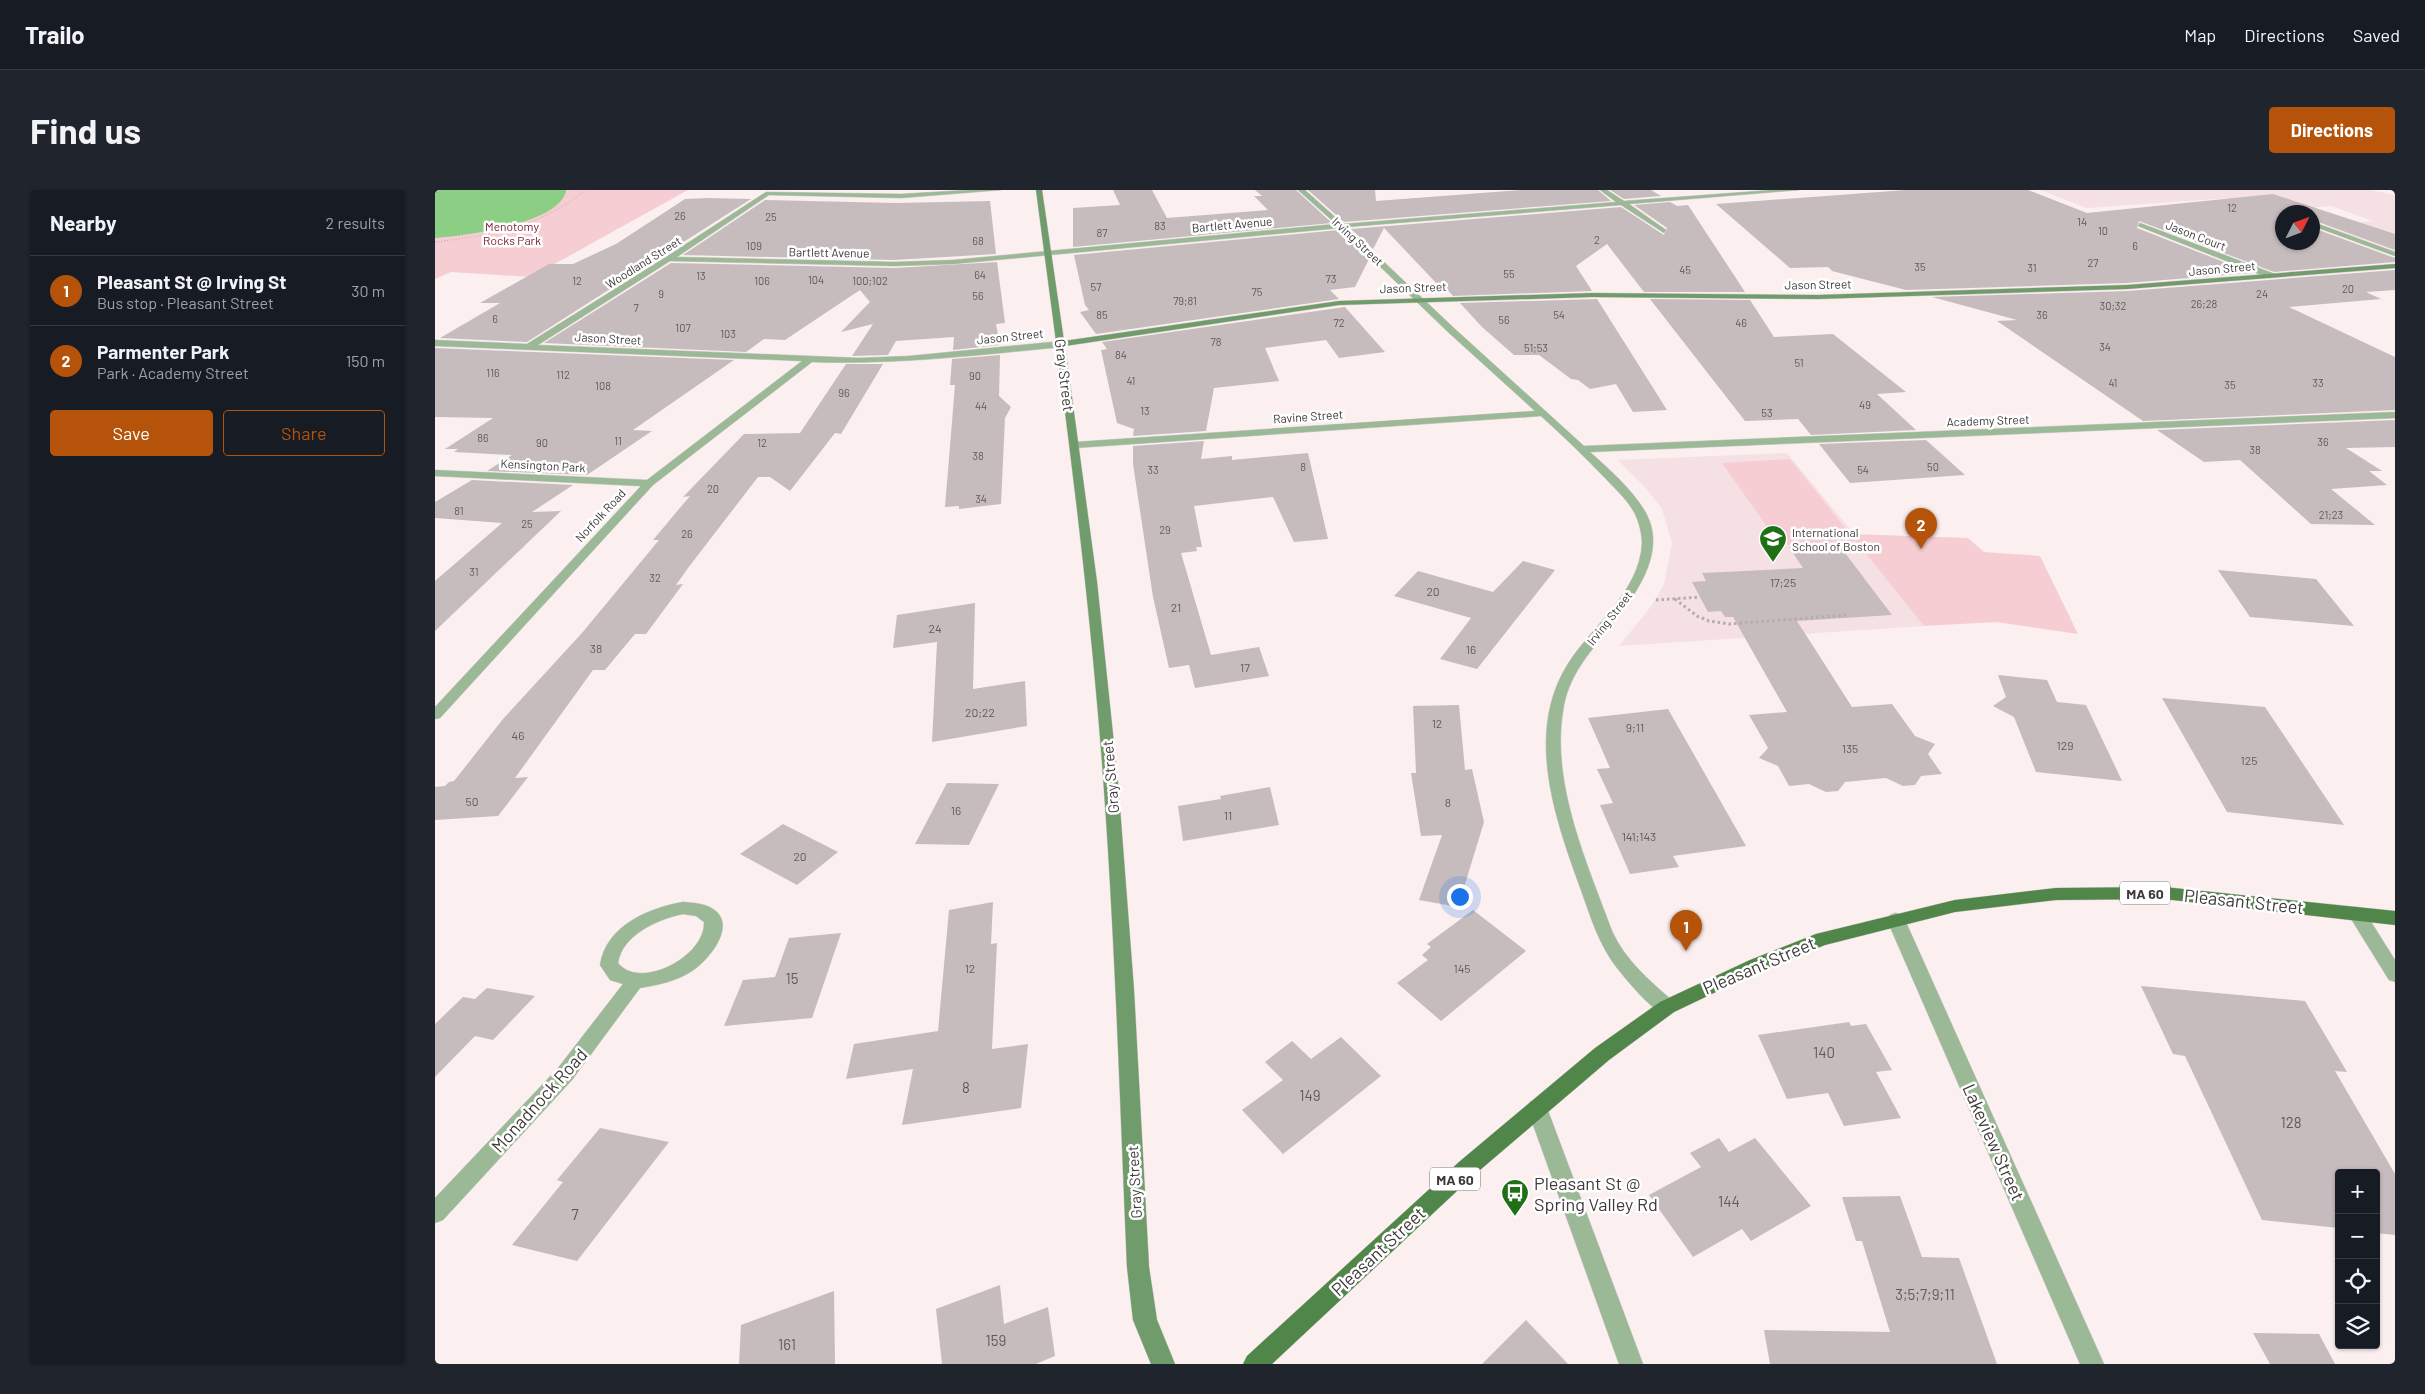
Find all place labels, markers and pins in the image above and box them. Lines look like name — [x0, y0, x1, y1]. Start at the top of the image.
pin: 2 — [1905, 508, 1937, 549]
school or university icon: International School of Boston — [1758, 524, 1788, 563]
place label: International School of Boston — [1792, 525, 1880, 553]
pin: 1 — [1670, 910, 1702, 951]
place label: Pleasant St @ Spring Valley Rd — [1534, 1172, 1658, 1215]
bus stop icon: Pleasant St @ Spring Valley Rd — [1500, 1178, 1530, 1217]

